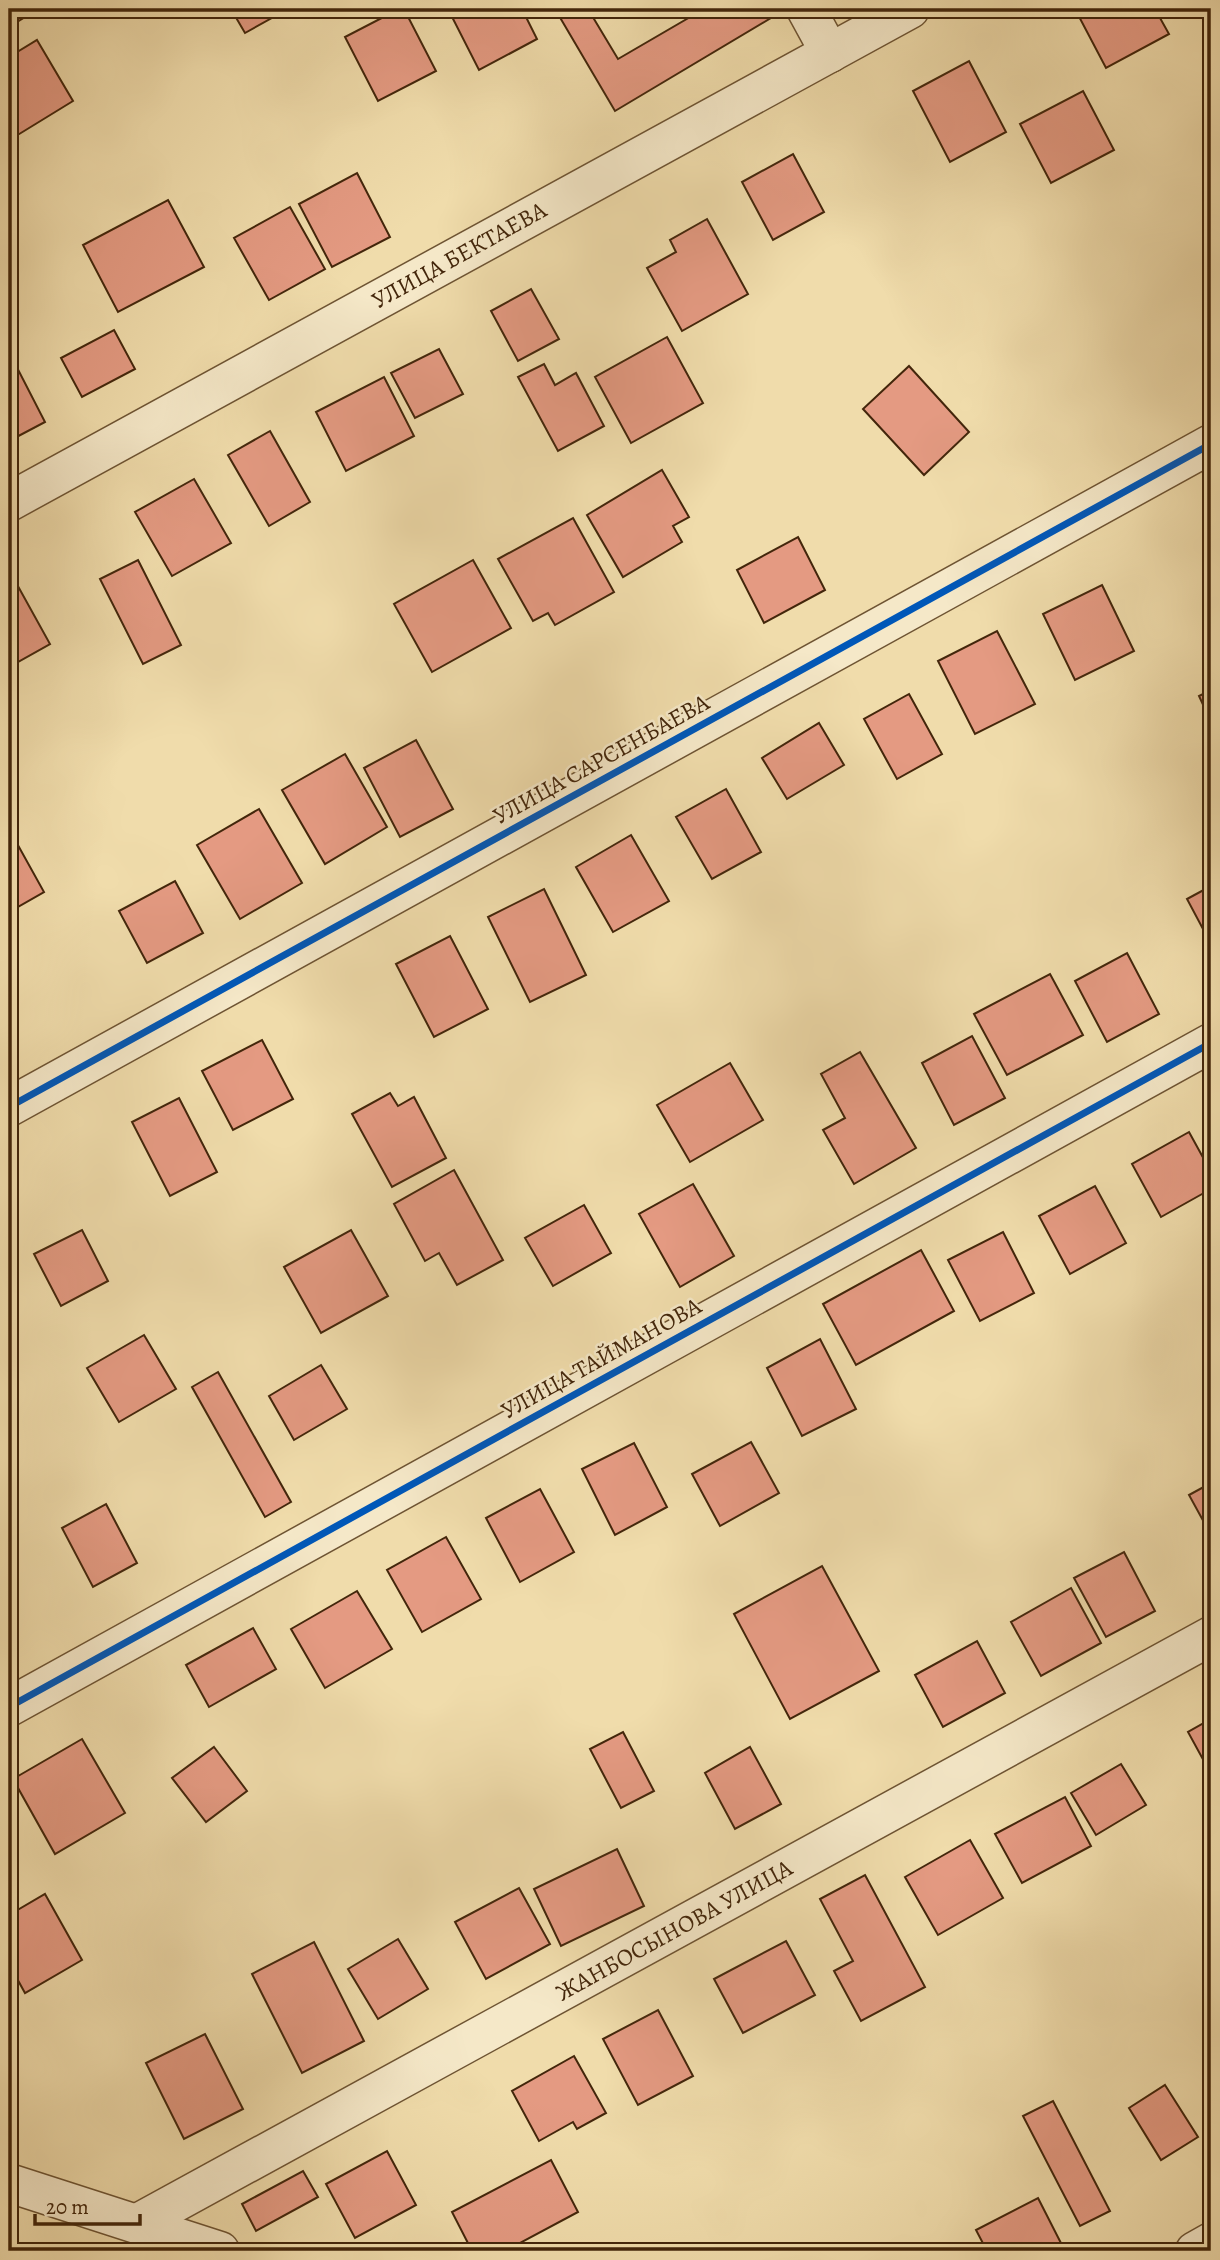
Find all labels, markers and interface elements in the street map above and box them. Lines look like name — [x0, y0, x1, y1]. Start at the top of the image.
street label: УЛИЦА БЕКТАЕВА — [366, 193, 553, 316]
street label: УЛИЦА САРСЕНБАЕВА — [487, 686, 716, 832]
street label: УЛИЦА ТАЙМАНОВА — [495, 1289, 708, 1426]
street label: ЖАНБОСЫНОВА УЛИЦА — [550, 1851, 799, 2008]
scale bar — [35, 2183, 140, 2227]
text: 20 m — [46, 2193, 89, 2221]

